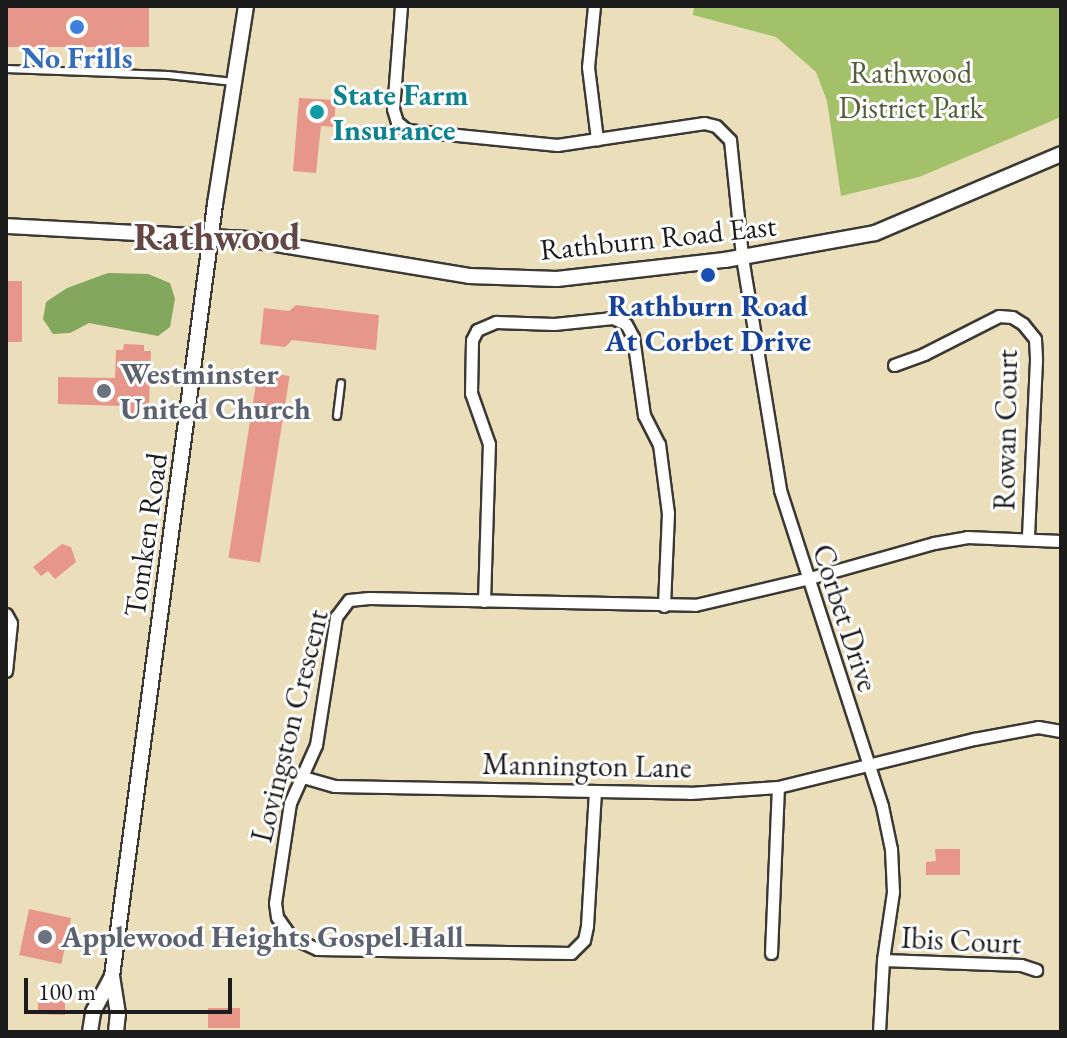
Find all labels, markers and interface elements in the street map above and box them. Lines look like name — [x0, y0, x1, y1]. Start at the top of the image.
marker: No Frills — [68, 18, 86, 36]
place label: No Frills — [22, 40, 132, 76]
park label: Rathwood District Park — [838, 55, 984, 126]
place label: State Farm Insurance — [333, 77, 469, 148]
marker: State Farm Insurance — [308, 103, 326, 121]
street label: Rathburn Road East — [538, 208, 778, 268]
district label: Rathwood — [133, 214, 301, 260]
marker: Rathburn Road At Corbet Drive — [699, 266, 717, 284]
place label: Rathburn Road At Corbet Drive — [605, 288, 811, 358]
street label: Rowan Court — [987, 349, 1025, 511]
place label: Westminster United Church — [120, 356, 311, 426]
marker: Westminster United Church — [95, 382, 113, 400]
street label: Tomken Road — [117, 451, 175, 619]
street label: Corbet Drive — [804, 540, 886, 696]
street label: Lovingston Crescent — [244, 606, 336, 846]
street label: Mannington Lane — [482, 746, 692, 786]
place label: Applewood Heights Gospel Hall — [61, 919, 464, 955]
street label: Ibis Court — [900, 920, 1022, 962]
marker: Applewood Heights Gospel Hall — [36, 928, 54, 946]
scale bar — [28, 962, 236, 1012]
text: 100 m — [38, 976, 96, 1007]

